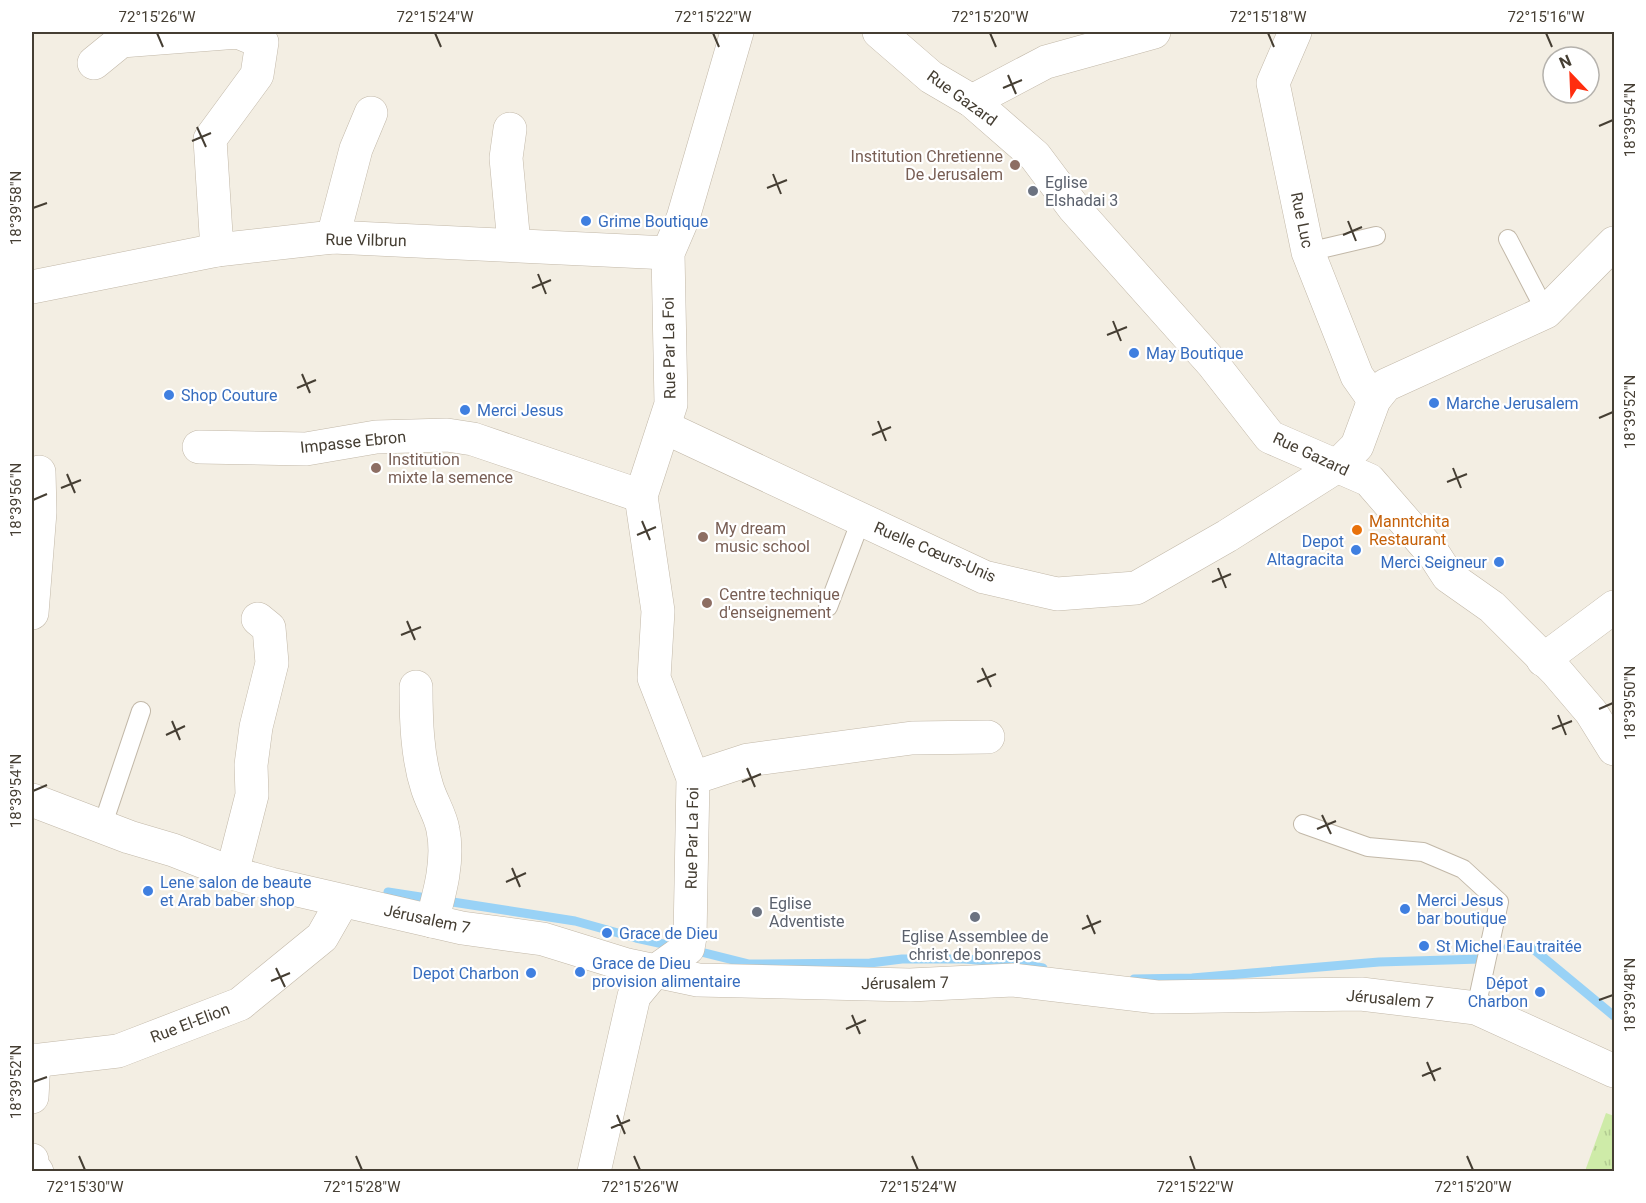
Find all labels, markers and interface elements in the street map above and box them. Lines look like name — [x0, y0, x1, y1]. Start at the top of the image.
text: 72°15'26"W — [119, 8, 195, 26]
text: 72°15'24"W — [397, 8, 473, 26]
text: 72°15'22"W — [675, 8, 751, 26]
text: 72°15'20"W — [952, 8, 1028, 26]
text: 72°15'18"W — [1230, 8, 1306, 26]
text: 72°15'16"W — [1508, 8, 1584, 26]
north arrow — [1541, 45, 1601, 105]
text: N — [1556, 51, 1574, 73]
street label: Rue Gazard — [923, 66, 1001, 130]
text: 18°39'54"N — [1621, 83, 1639, 157]
place label: Institution Chretienne De Jerusalem — [851, 147, 1003, 184]
marker: Institution Chretienne De Jerusalem — [1008, 158, 1022, 172]
text: 18°39'58"N — [7, 171, 25, 245]
place label: Eglise Elshadai 3 — [1045, 173, 1118, 210]
marker: Eglise Elshadai 3 — [1026, 184, 1040, 198]
street label: Rue Luc — [1287, 190, 1317, 250]
place label: Grime Boutique — [598, 212, 708, 231]
marker: Grime Boutique — [579, 214, 593, 228]
street label: Rue Vilbrun — [325, 230, 407, 250]
street label: Rue Par La Foi — [659, 297, 679, 399]
place label: May Boutique — [1146, 344, 1244, 363]
marker: May Boutique — [1127, 346, 1141, 360]
text: 18°39'52"N — [1621, 375, 1639, 449]
place label: Shop Couture — [181, 386, 278, 405]
marker: Shop Couture — [162, 388, 176, 402]
place label: Marche Jerusalem — [1446, 394, 1579, 413]
marker: Marche Jerusalem — [1427, 396, 1441, 410]
place label: Merci Jesus — [477, 401, 564, 420]
marker: Merci Jesus — [458, 403, 472, 417]
street label: Impasse Ebron — [299, 427, 407, 457]
street label: Rue Gazard — [1270, 428, 1352, 480]
place label: Institution mixte la semence — [388, 450, 513, 487]
marker: Institution mixte la semence — [369, 461, 383, 475]
text: 18°39'56"N — [7, 463, 25, 537]
place label: Manntchita Restaurant — [1369, 512, 1450, 549]
street label: Ruelle Cœurs-Unis — [871, 518, 999, 586]
place label: My dream music school — [715, 519, 810, 556]
marker: Manntchita Restaurant — [1350, 523, 1364, 537]
marker: My dream music school — [696, 530, 710, 544]
place label: Depot Altagracita — [1267, 532, 1344, 569]
marker: Depot Altagracita — [1349, 543, 1363, 557]
place label: Merci Seigneur — [1381, 553, 1488, 572]
marker: Merci Seigneur — [1492, 555, 1506, 569]
place label: Centre technique d'enseignement — [719, 585, 840, 622]
marker: Centre technique d'enseignement — [700, 596, 714, 610]
text: 18°39'50"N — [1621, 666, 1639, 740]
text: 18°39'54"N — [7, 754, 25, 828]
street label: Rue Par La Foi — [682, 787, 702, 889]
place label: Lene salon de beaute et Arab baber shop — [160, 873, 311, 910]
marker: Lene salon de beaute et Arab baber shop — [141, 884, 155, 898]
place label: Merci Jesus bar boutique — [1417, 891, 1507, 928]
place label: Eglise Adventiste — [769, 894, 845, 931]
street label: Jérusalem 7 — [382, 901, 472, 937]
marker: Merci Jesus bar boutique — [1398, 902, 1412, 916]
marker: Eglise Adventiste — [750, 905, 764, 919]
marker: Eglise Assemblee de christ de bonrepos — [968, 910, 982, 924]
place label: Grace de Dieu — [619, 924, 718, 943]
marker: Grace de Dieu — [600, 926, 614, 940]
place label: Eglise Assemblee de christ de bonrepos — [901, 927, 1049, 964]
place label: St Michel Eau traitée — [1436, 937, 1582, 956]
marker: St Michel Eau traitée — [1417, 939, 1431, 953]
place label: Grace de Dieu provision alimentaire — [592, 954, 740, 991]
text: 18°39'48"N — [1621, 958, 1639, 1032]
place label: Depot Charbon — [412, 964, 519, 983]
marker: Grace de Dieu provision alimentaire — [573, 965, 587, 979]
marker: Depot Charbon — [524, 966, 538, 980]
street label: Jérusalem 7 — [861, 973, 949, 993]
place label: Dépot Charbon — [1468, 974, 1528, 1011]
marker: Dépot Charbon — [1533, 985, 1547, 999]
street label: Jérusalem 7 — [1345, 986, 1435, 1012]
street label: Rue El-Elion — [148, 999, 232, 1047]
text: 18°39'52"N — [7, 1045, 25, 1119]
text: 72°15'30"W — [47, 1178, 123, 1196]
text: 72°15'28"W — [324, 1178, 400, 1196]
text: 72°15'26"W — [602, 1178, 678, 1196]
text: 72°15'24"W — [880, 1178, 956, 1196]
text: 72°15'22"W — [1157, 1178, 1233, 1196]
text: 72°15'20"W — [1435, 1178, 1511, 1196]

